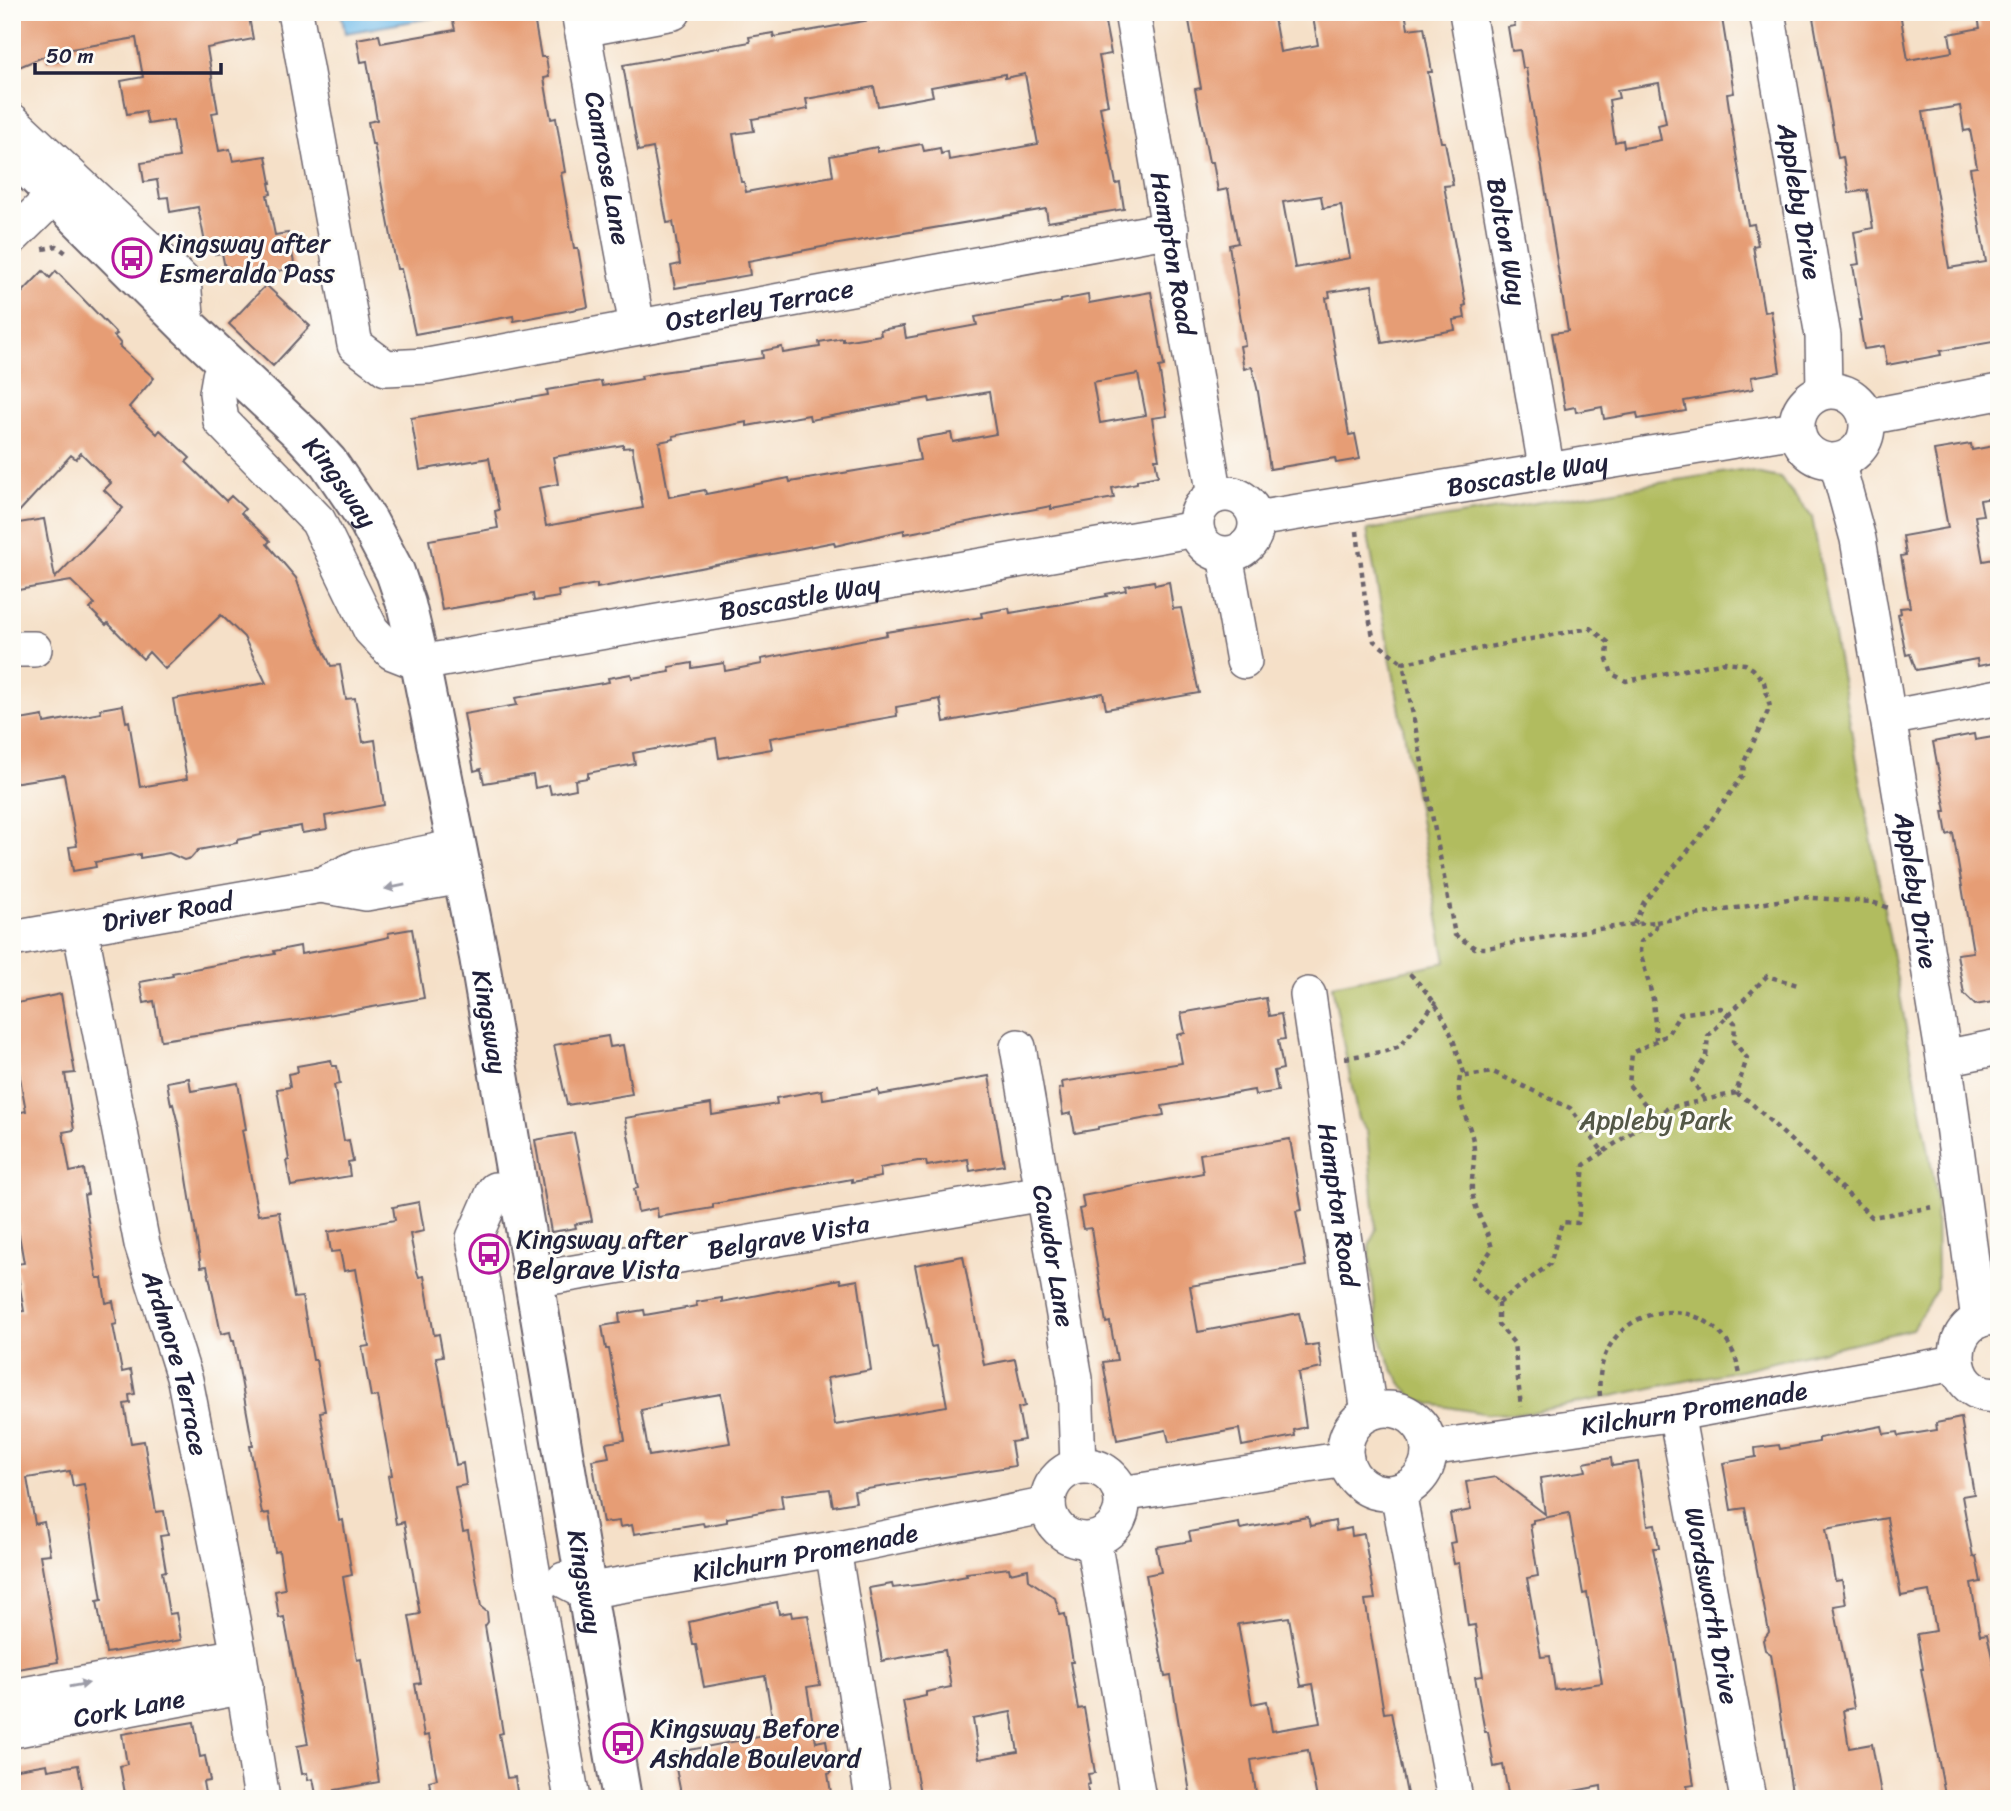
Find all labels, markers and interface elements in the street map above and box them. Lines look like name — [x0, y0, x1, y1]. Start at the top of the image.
scale bar — [35, 32, 220, 76]
text: 50 m — [46, 37, 94, 75]
street label: Camrose Lane — [571, 88, 645, 249]
street label: Appleby Drive — [1763, 118, 1836, 283]
street label: Hampton Road — [1137, 168, 1210, 341]
street label: Bolton Way — [1473, 174, 1541, 310]
place label: Kingsway after Esmeralda Pass — [159, 220, 336, 296]
bus stop icon: Kingsway after Esmeralda Pass — [111, 237, 153, 279]
street label: Osterley Terrace — [661, 265, 857, 345]
street label: Kingsway — [291, 425, 390, 538]
street label: Boscastle Way — [1443, 438, 1612, 510]
street label: Boscastle Way — [716, 561, 885, 634]
street label: Appleby Drive — [1881, 808, 1952, 972]
street label: Driver Road — [99, 877, 239, 946]
one-way arrow — [384, 882, 406, 893]
street label: Kingsway — [459, 966, 522, 1078]
park label: Appleby Park — [1578, 1097, 1733, 1143]
street label: Hampton Road — [1304, 1120, 1374, 1292]
street label: Cawdor Lane — [1019, 1181, 1089, 1331]
street label: Belgrave Vista — [704, 1200, 874, 1273]
place label: Kingsway after Belgrave Vista — [516, 1216, 688, 1292]
bus stop icon: Kingsway after Belgrave Vista — [468, 1233, 510, 1275]
street label: Ardmore Terrace — [128, 1263, 222, 1460]
street label: Kilchurn Promenade — [1578, 1367, 1811, 1449]
street label: Wordsworth Drive — [1671, 1503, 1753, 1708]
street label: Kilchurn Promenade — [689, 1509, 922, 1595]
street label: Kingsway — [554, 1526, 617, 1638]
street label: Cork Lane — [69, 1675, 189, 1741]
one-way arrow — [69, 1679, 91, 1690]
place label: Kingsway Before Ashdale Boulevard — [649, 1705, 863, 1781]
bus stop icon: Kingsway Before Ashdale Boulevard — [602, 1722, 644, 1764]

